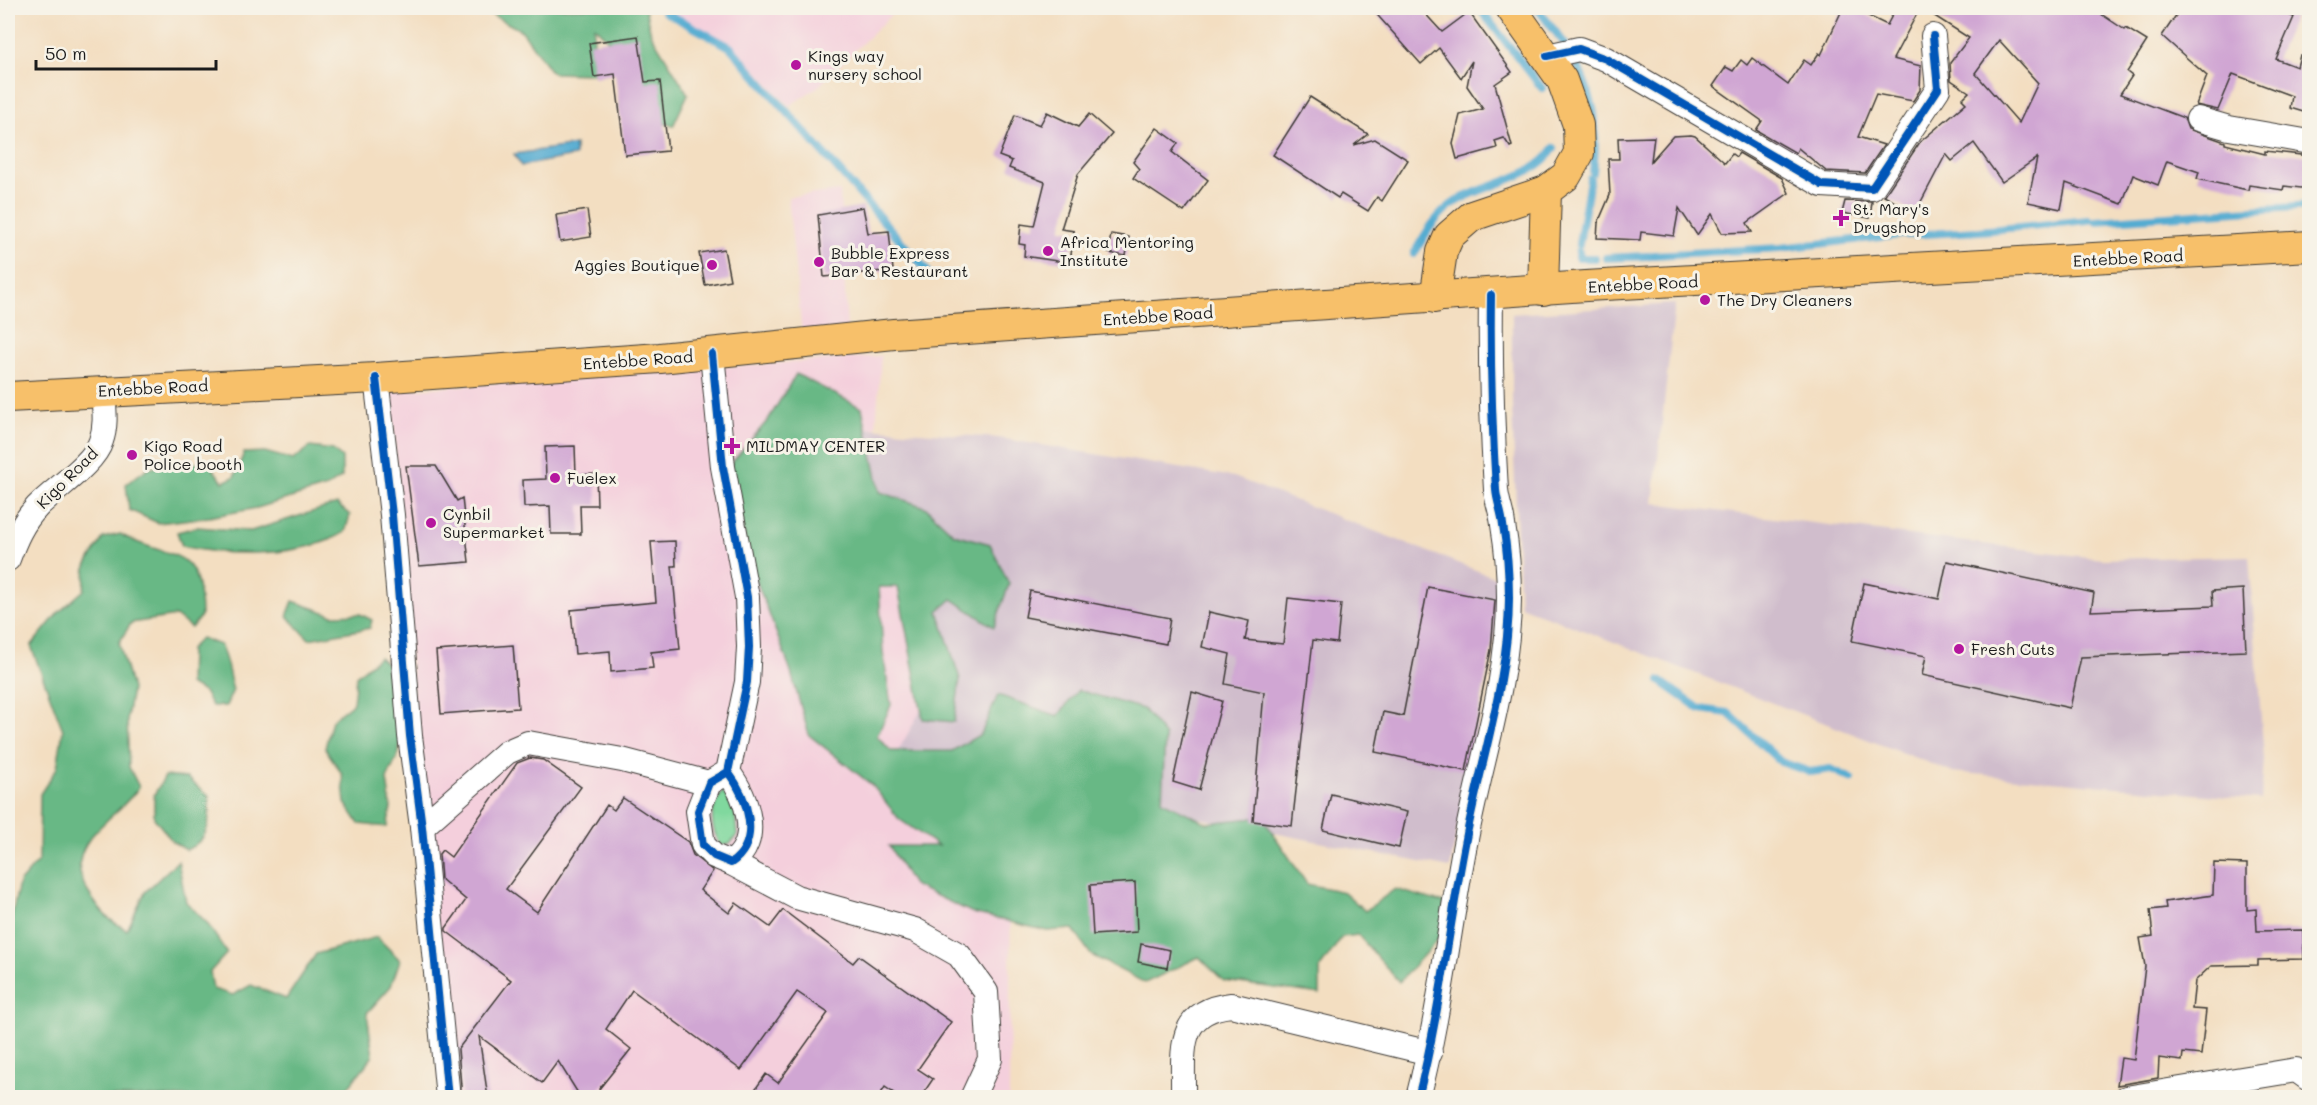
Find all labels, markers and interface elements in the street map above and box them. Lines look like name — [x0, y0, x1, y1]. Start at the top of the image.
scale bar — [36, 33, 216, 71]
text: 50 m — [45, 41, 87, 65]
place label: Kings way nursery school — [808, 45, 922, 84]
marker: Kings way nursery school — [789, 58, 803, 72]
place label: St. Mary's Drugshop — [1853, 198, 1929, 237]
marker: St. Mary's Drugshop — [1834, 211, 1848, 225]
place label: Africa Mentoring Institute — [1060, 231, 1194, 270]
place label: Bubble Express Bar & Restaurant — [831, 242, 968, 281]
marker: Africa Mentoring Institute — [1041, 244, 1055, 258]
street label: Entebbe Road — [2072, 244, 2184, 271]
place label: Aggies Boutique — [574, 254, 700, 275]
marker: Bubble Express Bar & Restaurant — [812, 255, 826, 269]
marker: Aggies Boutique — [705, 258, 719, 272]
street label: Entebbe Road — [1587, 270, 1699, 297]
place label: The Dry Cleaners — [1717, 289, 1852, 310]
marker: The Dry Cleaners — [1698, 293, 1712, 307]
street label: Entebbe Road — [1102, 301, 1214, 330]
street label: Entebbe Road — [582, 345, 694, 374]
street label: Entebbe Road — [97, 374, 209, 401]
place label: Kigo Road Police booth — [144, 435, 242, 474]
place label: MILDMAY CENTER — [746, 435, 885, 456]
marker: MILDMAY CENTER — [723, 437, 741, 455]
street label: Kigo Road — [32, 443, 102, 513]
marker: Kigo Road Police booth — [125, 448, 139, 462]
place label: Fuelex — [567, 467, 617, 488]
marker: Fuelex — [548, 471, 562, 485]
place label: Cynbil Supermarket — [443, 503, 545, 542]
marker: Cynbil Supermarket — [424, 516, 438, 530]
place label: Fresh Cuts — [1971, 638, 2055, 659]
marker: Fresh Cuts — [1952, 642, 1966, 656]

